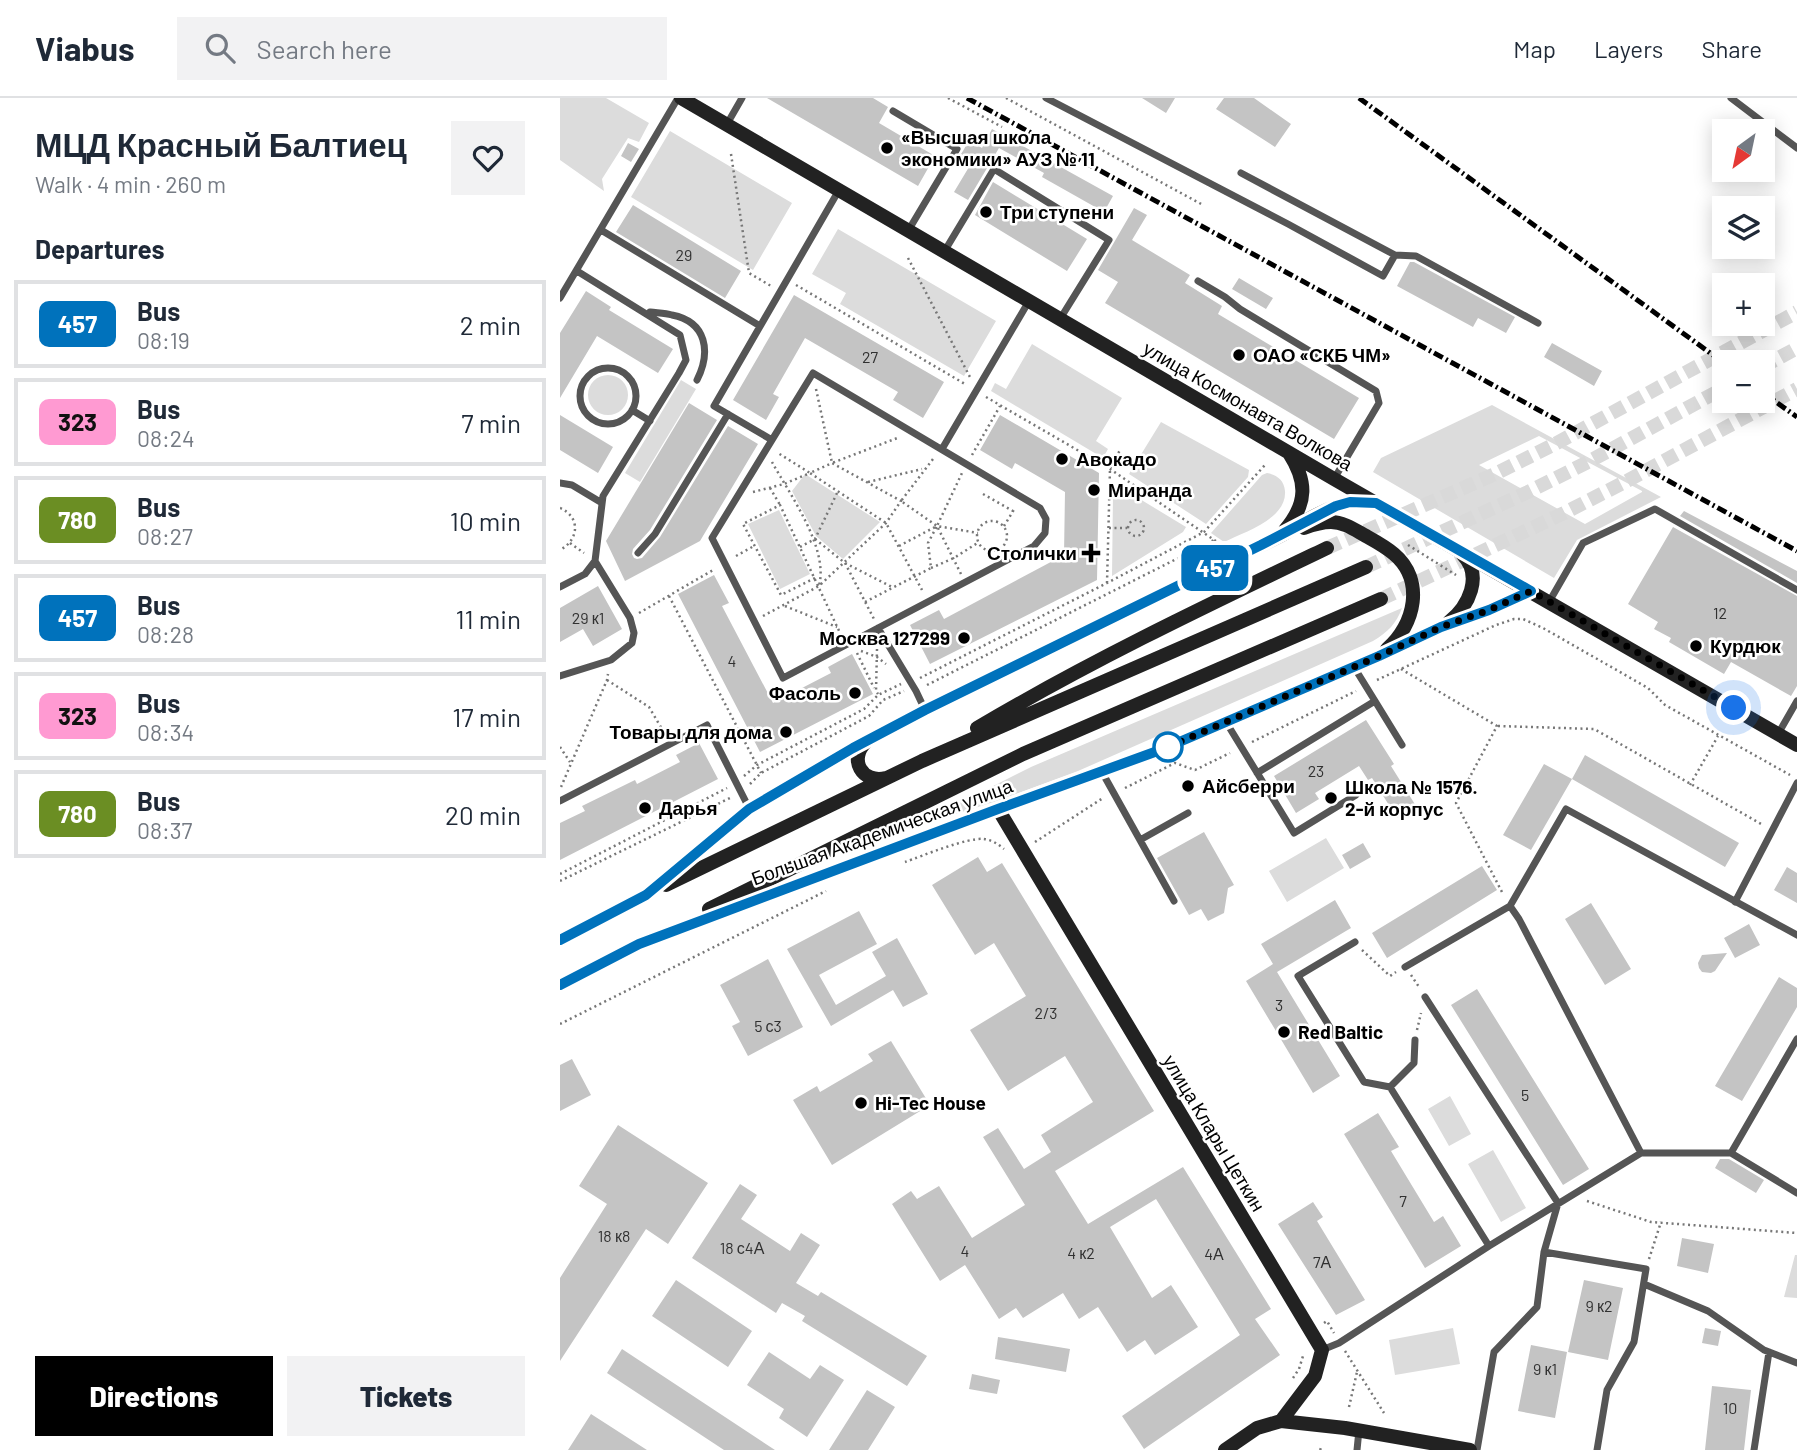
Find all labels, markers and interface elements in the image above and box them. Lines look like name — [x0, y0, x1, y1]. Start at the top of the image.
search box — [177, 17, 667, 80]
text: Viabus — [35, 28, 135, 68]
icon: search — [201, 29, 239, 67]
text: Search here — [257, 33, 392, 64]
text: Map — [1513, 34, 1556, 63]
text: Layers — [1594, 34, 1663, 63]
text: Share — [1701, 34, 1762, 63]
north arrow — [1712, 119, 1774, 182]
map controls — [1712, 119, 1775, 413]
button: heart — [451, 121, 525, 195]
text: МЦД Красный Балтиец — [35, 124, 407, 164]
place label: «Высшая школа экономики» АУЗ № 11 — [901, 125, 1095, 170]
marker: «Высшая школа экономики» АУЗ № 11 — [879, 140, 895, 156]
text: Walk · 4 min · 260 m — [35, 170, 226, 198]
button: layers — [1712, 196, 1775, 259]
place label: Три ступени — [1000, 200, 1114, 223]
marker: Три ступени — [978, 204, 994, 220]
text: Departures — [35, 233, 165, 264]
house number: 29 — [676, 245, 692, 264]
button: + — [1712, 273, 1775, 336]
text: Bus — [137, 295, 180, 326]
text: 457 — [58, 309, 97, 338]
text: 2 min — [460, 309, 521, 340]
text: 08:19 — [137, 326, 190, 354]
street label: улица Космонавта Волкова — [1140, 336, 1357, 475]
place label: ОАО «СКБ ЧМ» — [1253, 343, 1391, 366]
house number: 27 — [862, 347, 878, 366]
marker: ОАО «СКБ ЧМ» — [1231, 347, 1247, 363]
button: − — [1712, 350, 1775, 413]
text: Bus — [137, 393, 180, 424]
text: 323 — [58, 407, 97, 436]
text: 7 min — [461, 407, 521, 438]
text: 08:24 — [137, 424, 195, 452]
place label: Авокадо — [1076, 447, 1157, 470]
marker: Авокадо — [1054, 451, 1070, 467]
place label: Миранда — [1108, 478, 1192, 501]
marker: Миранда — [1086, 482, 1102, 498]
text: Bus — [137, 491, 180, 522]
text: 780 — [58, 505, 97, 534]
text: 10 min — [450, 505, 521, 536]
text: 08:27 — [137, 522, 193, 550]
place label: Столички — [987, 541, 1077, 564]
marker: Столички — [1083, 545, 1099, 561]
line badge: 457 — [1175, 545, 1255, 591]
text: 457 — [1195, 553, 1235, 582]
text: Bus — [137, 589, 180, 620]
text: 457 — [58, 603, 97, 632]
text: 11 min — [455, 603, 521, 634]
house number: 12 — [1713, 603, 1727, 622]
house number: 29 к1 — [572, 608, 604, 627]
text: 08:28 — [137, 620, 194, 648]
place label: Москва 127299 — [819, 626, 950, 649]
marker: Москва 127299 — [956, 630, 972, 646]
place label: Курдюк — [1710, 634, 1781, 657]
marker: Курдюк — [1688, 638, 1704, 654]
house number: 4 — [728, 651, 736, 670]
place label: Фасоль — [769, 681, 841, 704]
marker: Фасоль — [847, 685, 863, 701]
text: Bus — [137, 687, 180, 718]
your location — [1716, 690, 1751, 725]
text: 323 — [58, 701, 97, 730]
text: 17 min — [452, 701, 521, 732]
text: 08:34 — [137, 718, 194, 746]
place label: Товары для дома — [610, 720, 772, 743]
marker: Товары для дома — [778, 724, 794, 740]
unlabelled marker — [1153, 732, 1183, 762]
house number: 23 — [1308, 761, 1324, 780]
street label: Большая Академическая улица — [748, 773, 1016, 890]
place label: Айсберри — [1202, 774, 1295, 797]
place label: Школа № 1576. 2-й корпус — [1345, 775, 1478, 820]
marker: Айсберри — [1180, 778, 1196, 794]
text: Bus — [137, 785, 180, 816]
marker: Школа № 1576. 2-й корпус — [1323, 790, 1339, 806]
place label: Дарья — [659, 796, 717, 819]
text: 780 — [58, 799, 97, 828]
text: 20 min — [445, 799, 521, 830]
marker: Дарья — [637, 800, 653, 816]
text: 08:37 — [137, 816, 193, 844]
house number: 3 — [1275, 995, 1283, 1014]
house number: 2/3 — [1034, 1003, 1058, 1022]
house number: 5 с3 — [754, 1016, 782, 1035]
place label: Red Baltic — [1298, 1020, 1383, 1043]
marker: Red Baltic — [1276, 1024, 1292, 1040]
street label: улица Клары Цеткин — [1159, 1050, 1270, 1215]
house number: 5 — [1521, 1085, 1529, 1104]
place label: Hi-Tec House — [875, 1091, 986, 1114]
marker: Hi-Tec House — [853, 1095, 869, 1111]
house number: 7 — [1399, 1191, 1407, 1210]
house number: 18 к8 — [598, 1226, 630, 1245]
house number: 18 с4А — [720, 1238, 765, 1257]
house number: 4 — [961, 1241, 969, 1260]
house number: 4 к2 — [1067, 1243, 1095, 1262]
house number: 4А — [1204, 1244, 1224, 1263]
house number: 7А — [1313, 1252, 1331, 1271]
house number: 9 к2 — [1585, 1296, 1613, 1315]
button: Directions — [35, 1356, 273, 1436]
button: Tickets — [287, 1356, 525, 1436]
house number: 9 к1 — [1533, 1359, 1557, 1378]
house number: 10 — [1723, 1398, 1737, 1417]

